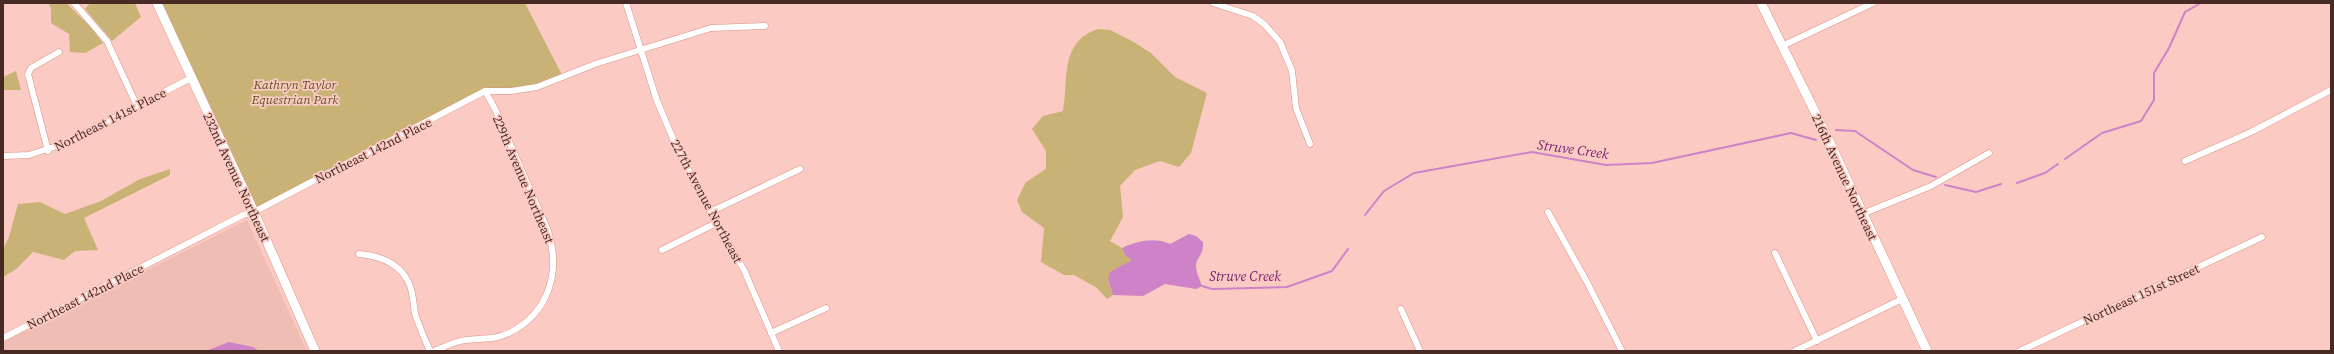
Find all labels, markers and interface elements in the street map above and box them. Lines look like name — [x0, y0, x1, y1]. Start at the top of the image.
park label: Kathryn Taylor Equestrian Park — [251, 76, 339, 108]
street label: Northeast 141st Place — [51, 84, 170, 155]
street label: 232nd Avenue Northeast — [199, 110, 274, 245]
street label: 216th Avenue Northeast — [1808, 111, 1882, 244]
street label: Northeast 142nd Place — [312, 113, 435, 187]
street label: 229th Avenue Northeast — [489, 113, 559, 247]
water label: Struve Creek — [1536, 134, 1610, 164]
street label: 227th Avenue Northeast — [667, 137, 747, 267]
street label: Northeast 142nd Place — [24, 259, 147, 333]
street label: Northeast 151st Street — [2080, 260, 2203, 329]
water label: Struve Creek — [1209, 266, 1281, 286]

